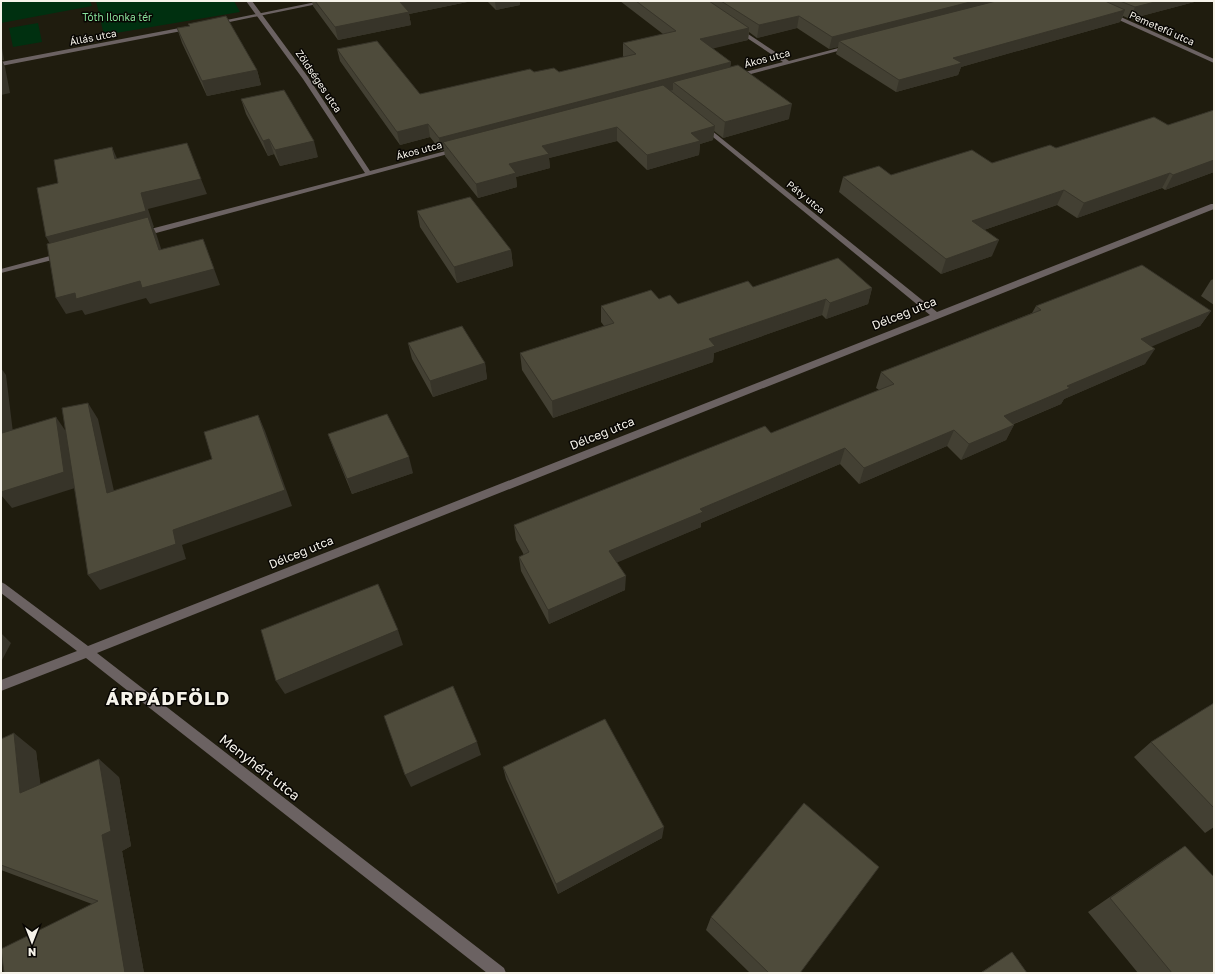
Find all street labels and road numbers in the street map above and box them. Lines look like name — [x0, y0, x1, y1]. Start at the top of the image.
street label: Pemetefű utca — [1128, 8, 1196, 48]
street label: Állás utca — [69, 27, 117, 47]
street label: Ákos utca — [743, 46, 791, 70]
street label: Zöldséges utca — [294, 47, 344, 115]
street label: Ákos utca — [395, 138, 443, 162]
street label: Páty utca — [785, 178, 827, 216]
street label: Délceg utca — [870, 293, 938, 333]
street label: Délceg utca — [568, 413, 636, 453]
street label: Délceg utca — [267, 532, 335, 572]
street label: Menyhért utca — [216, 730, 304, 804]

